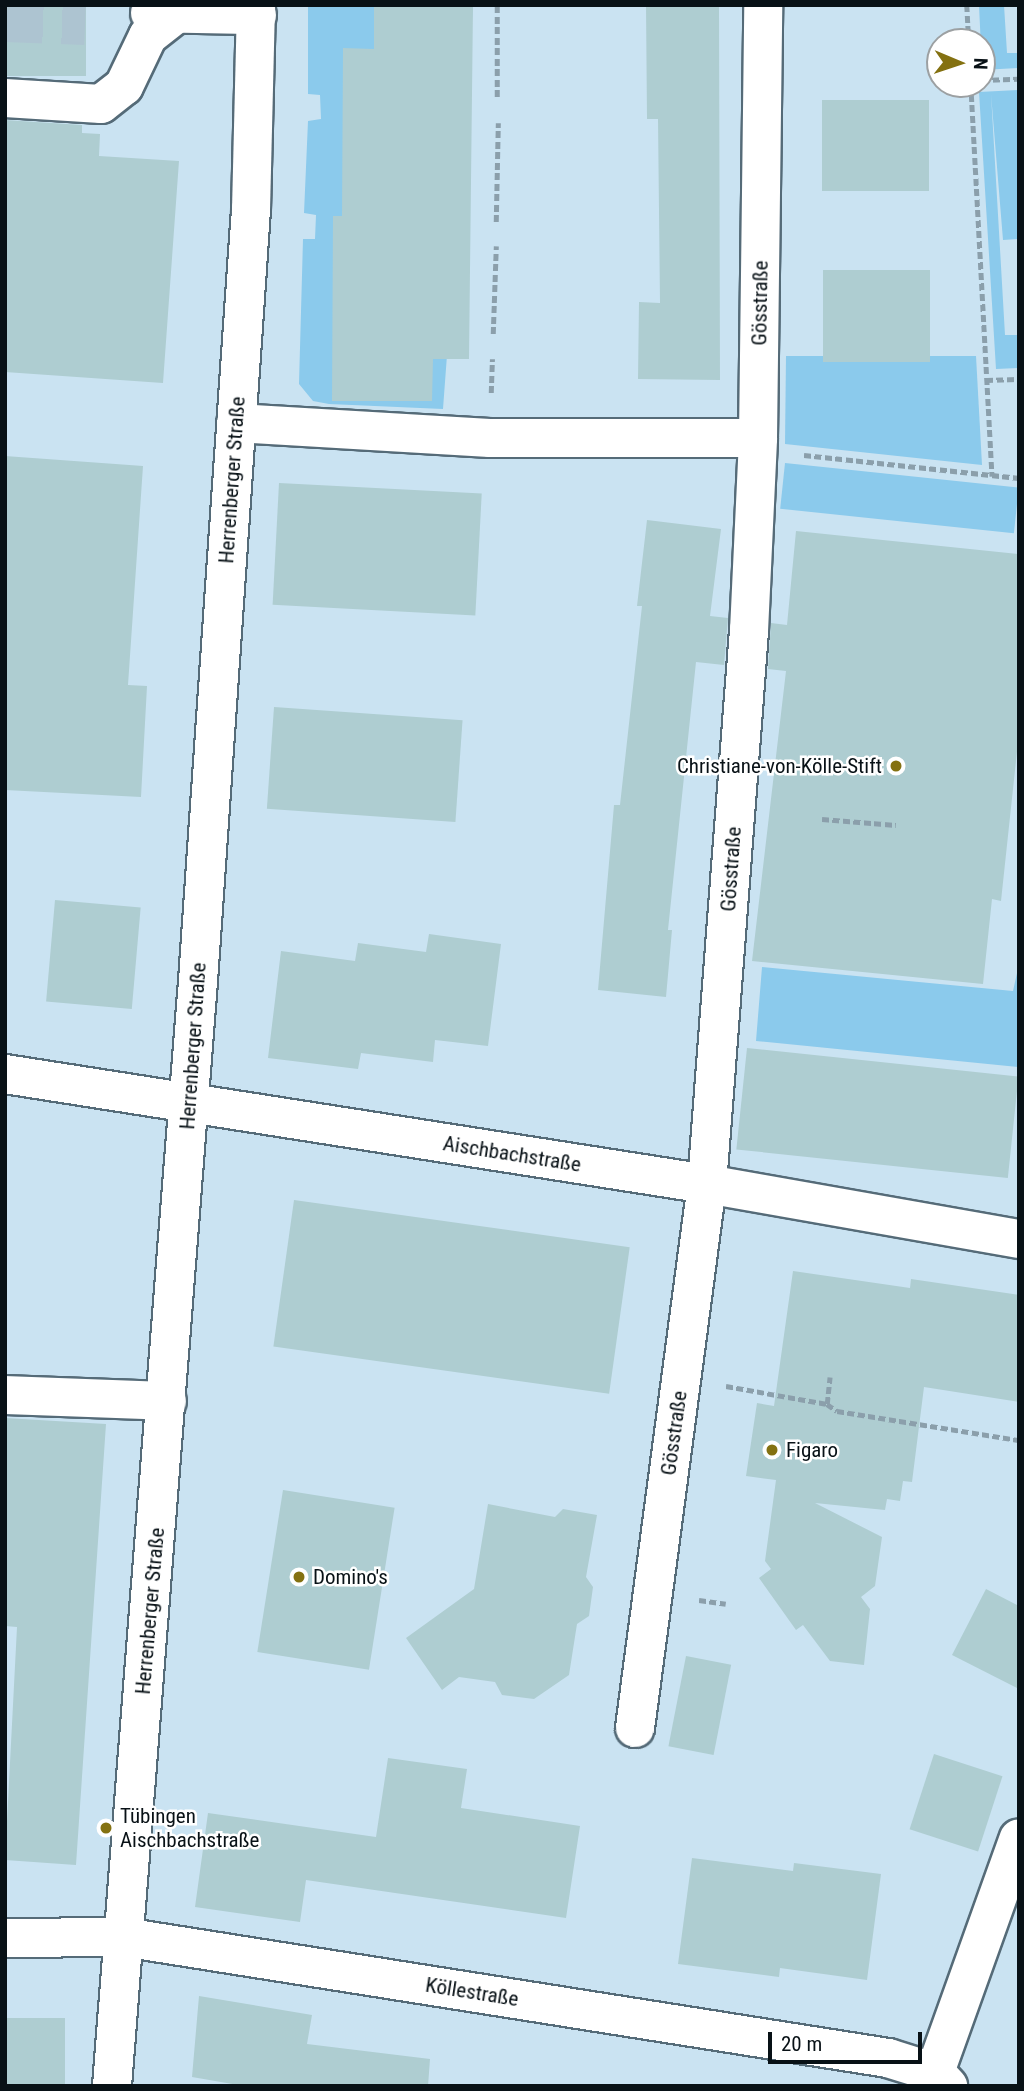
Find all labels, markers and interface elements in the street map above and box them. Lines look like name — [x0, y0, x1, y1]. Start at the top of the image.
north arrow — [926, 28, 996, 98]
text: N — [969, 57, 992, 70]
street label: Gösstraße — [747, 260, 773, 346]
street label: Herrenberger Straße — [214, 396, 250, 564]
place label: Christiane-von-Kölle-Stift — [677, 753, 882, 779]
marker: Christiane-von-Kölle-Stift — [888, 758, 904, 774]
street label: Gösstraße — [715, 826, 747, 912]
street label: Herrenberger Straße — [175, 962, 211, 1130]
street label: Aischbachstraße — [441, 1131, 583, 1177]
street label: Gösstraße — [656, 1389, 692, 1477]
place label: Figaro — [786, 1437, 838, 1463]
marker: Figaro — [764, 1442, 780, 1458]
street label: Herrenberger Straße — [130, 1527, 170, 1695]
place label: Domino's — [313, 1564, 388, 1590]
marker: Domino's — [291, 1569, 307, 1585]
place label: Tübingen Aischbachstraße — [120, 1803, 259, 1853]
marker: Tübingen Aischbachstraße — [98, 1820, 114, 1836]
street label: Köllestraße — [424, 1972, 520, 2012]
scale bar — [772, 2018, 926, 2062]
text: 20 m — [781, 2032, 822, 2056]

